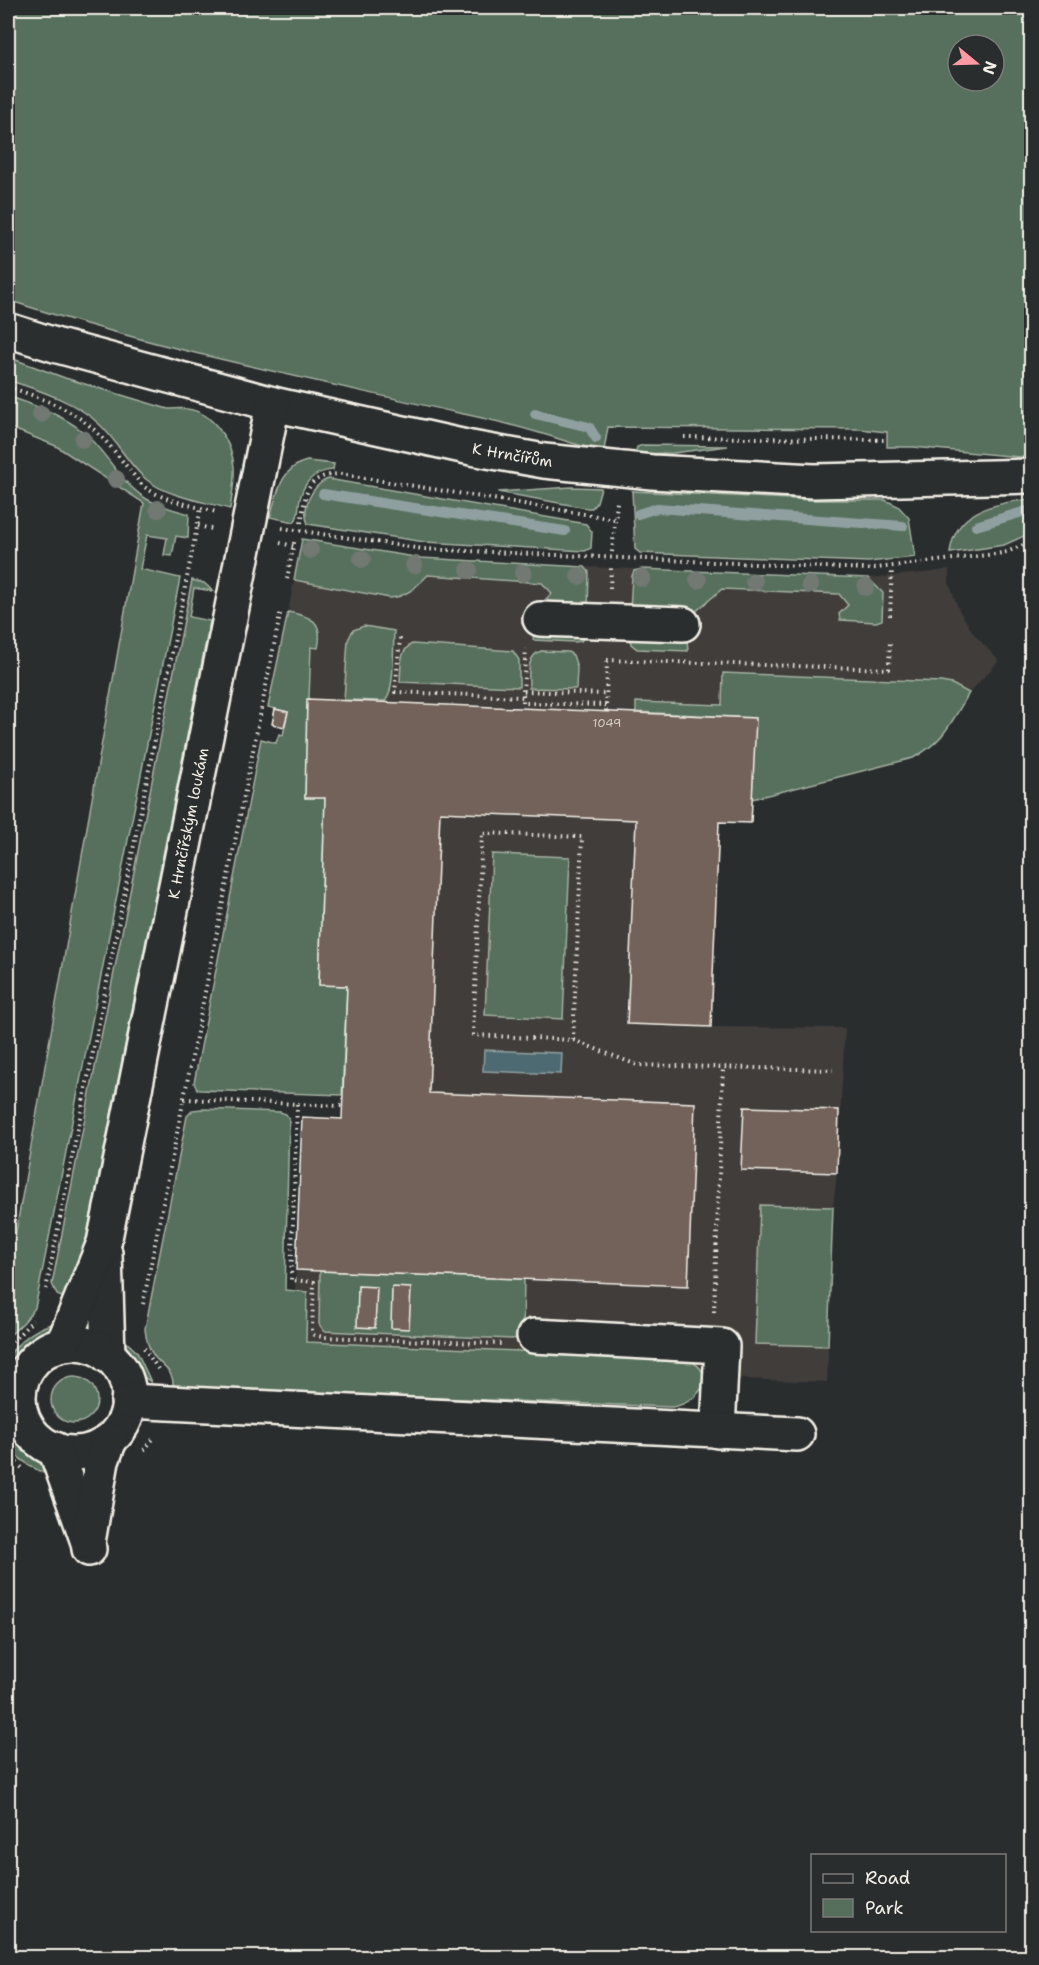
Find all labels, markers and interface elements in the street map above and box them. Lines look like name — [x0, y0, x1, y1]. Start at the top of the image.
north arrow — [946, 33, 1006, 93]
text: N — [978, 58, 1002, 77]
street label: K Hrnčířům — [471, 438, 553, 472]
house number: 1049 — [592, 715, 622, 731]
street label: K Hrnčířským loukám — [164, 746, 214, 901]
legend — [811, 1854, 1006, 1932]
text: Road — [865, 1866, 910, 1890]
text: Park — [865, 1896, 904, 1920]

